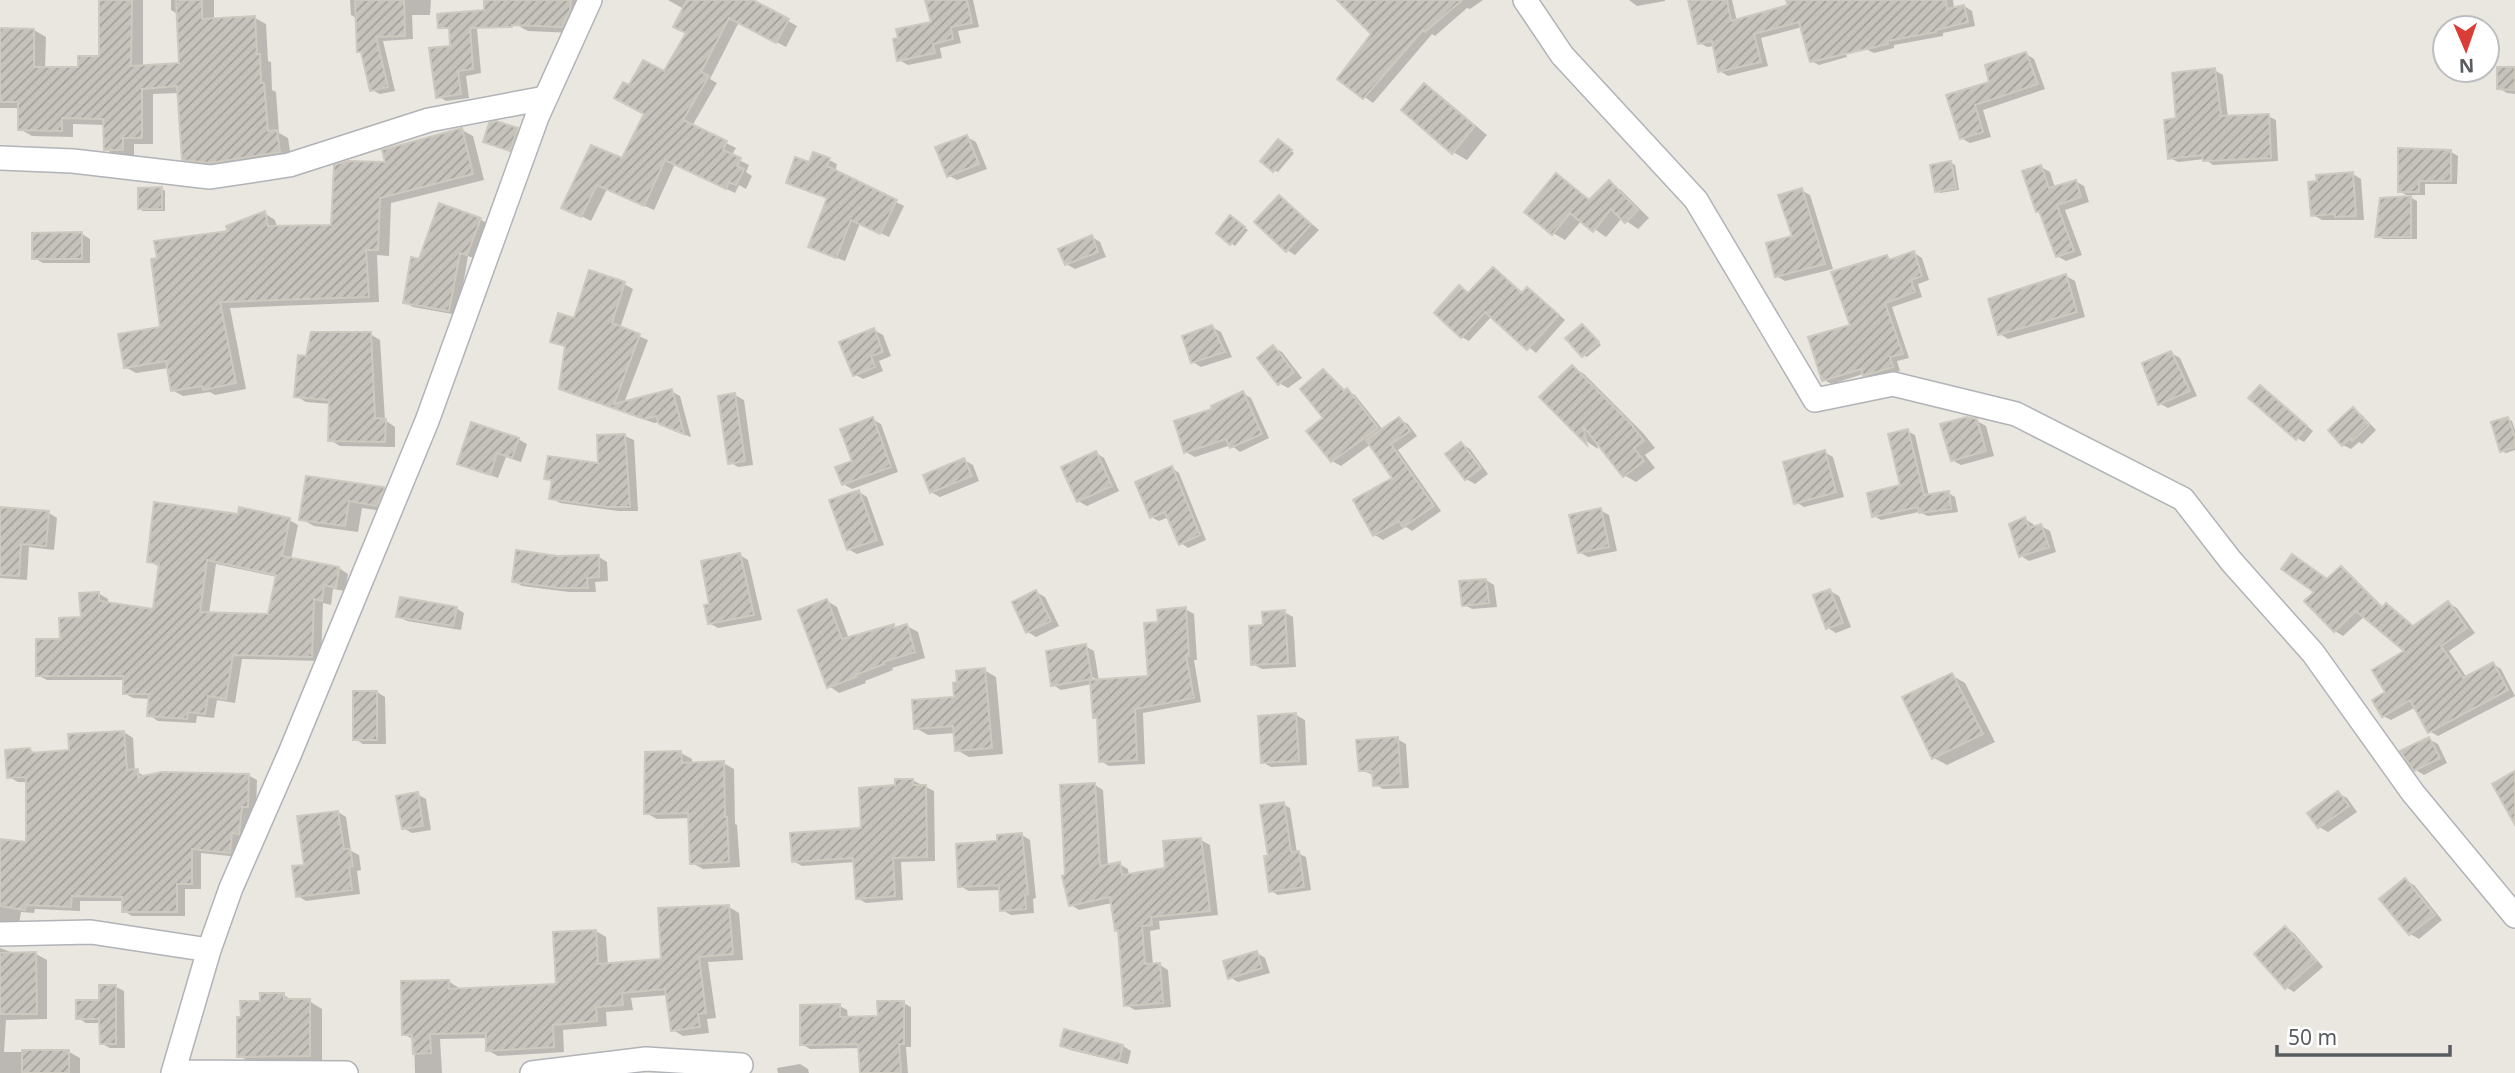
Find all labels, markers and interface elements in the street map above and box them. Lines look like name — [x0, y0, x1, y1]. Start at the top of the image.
north arrow — [2431, 14, 2501, 84]
text: N — [2458, 53, 2475, 79]
scale bar — [2277, 1014, 2450, 1058]
text: 50 m — [2288, 1023, 2337, 1051]

